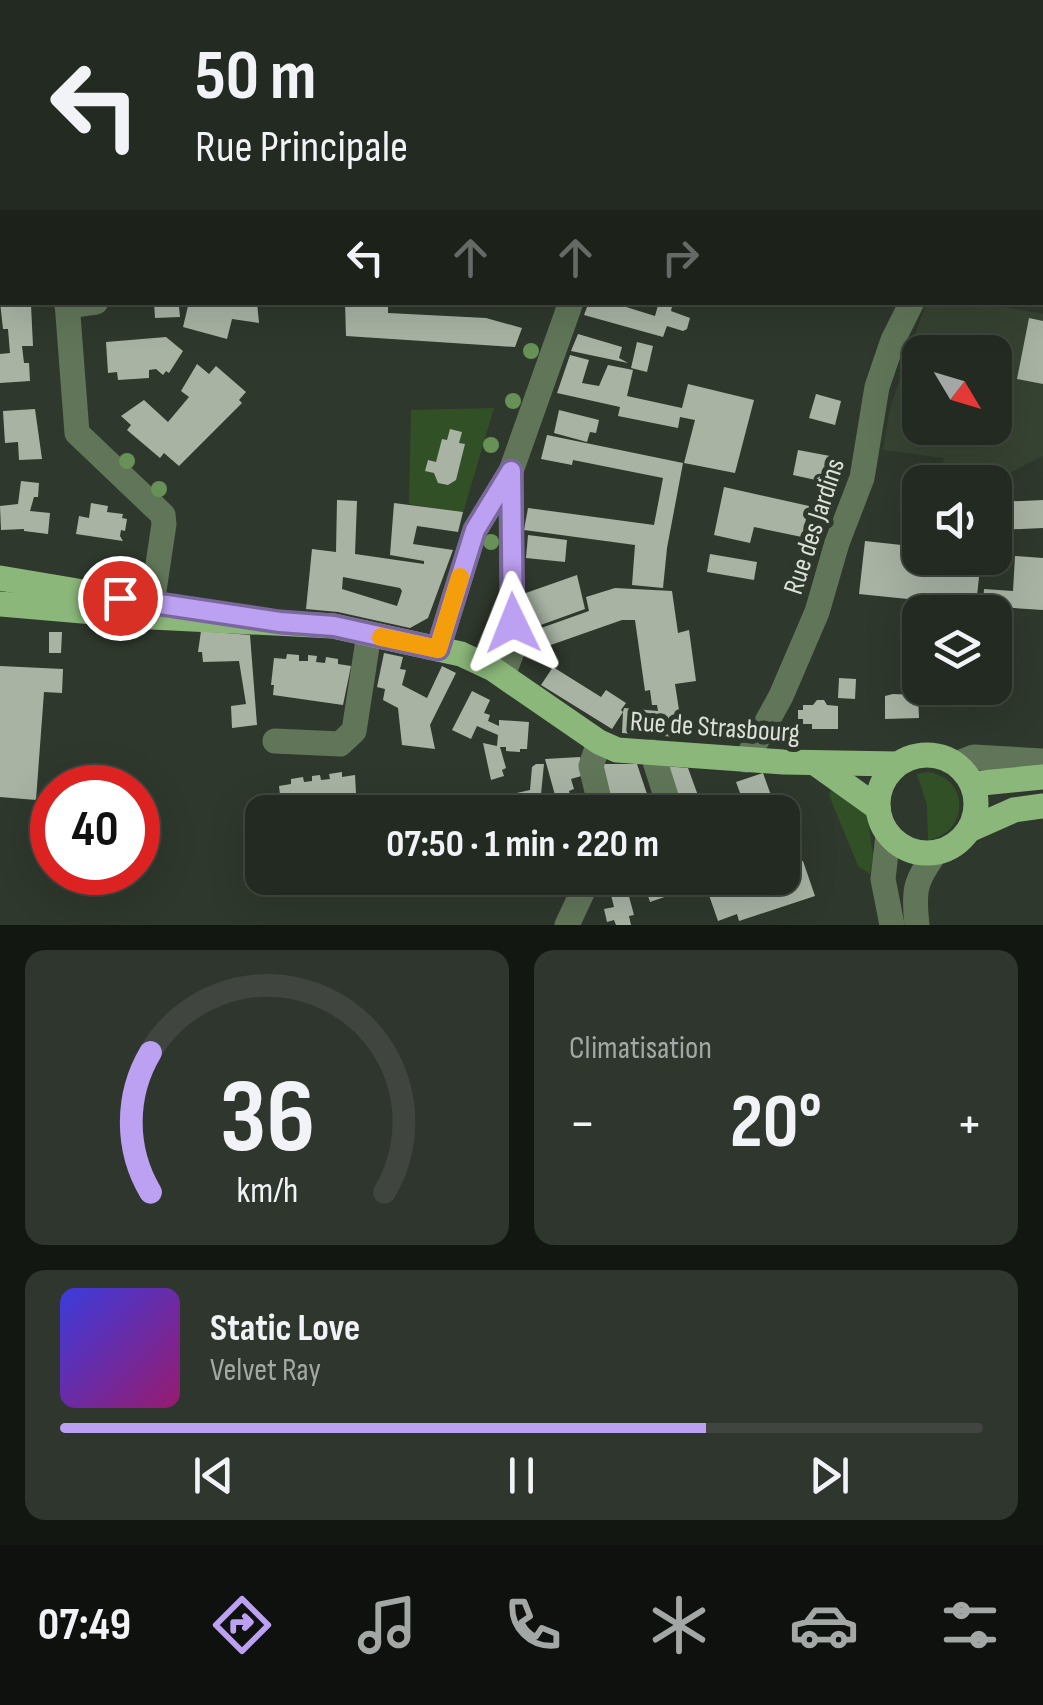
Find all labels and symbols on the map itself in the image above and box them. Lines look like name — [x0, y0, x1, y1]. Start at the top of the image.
north arrow — [902, 335, 1012, 445]
street label: Rue des Jardins — [777, 454, 852, 599]
pin — [78, 556, 163, 641]
position arrow — [461, 571, 565, 675]
street label: Rue de Strasbourg — [629, 705, 801, 750]
speed limit sign: 40 — [30, 765, 160, 895]

